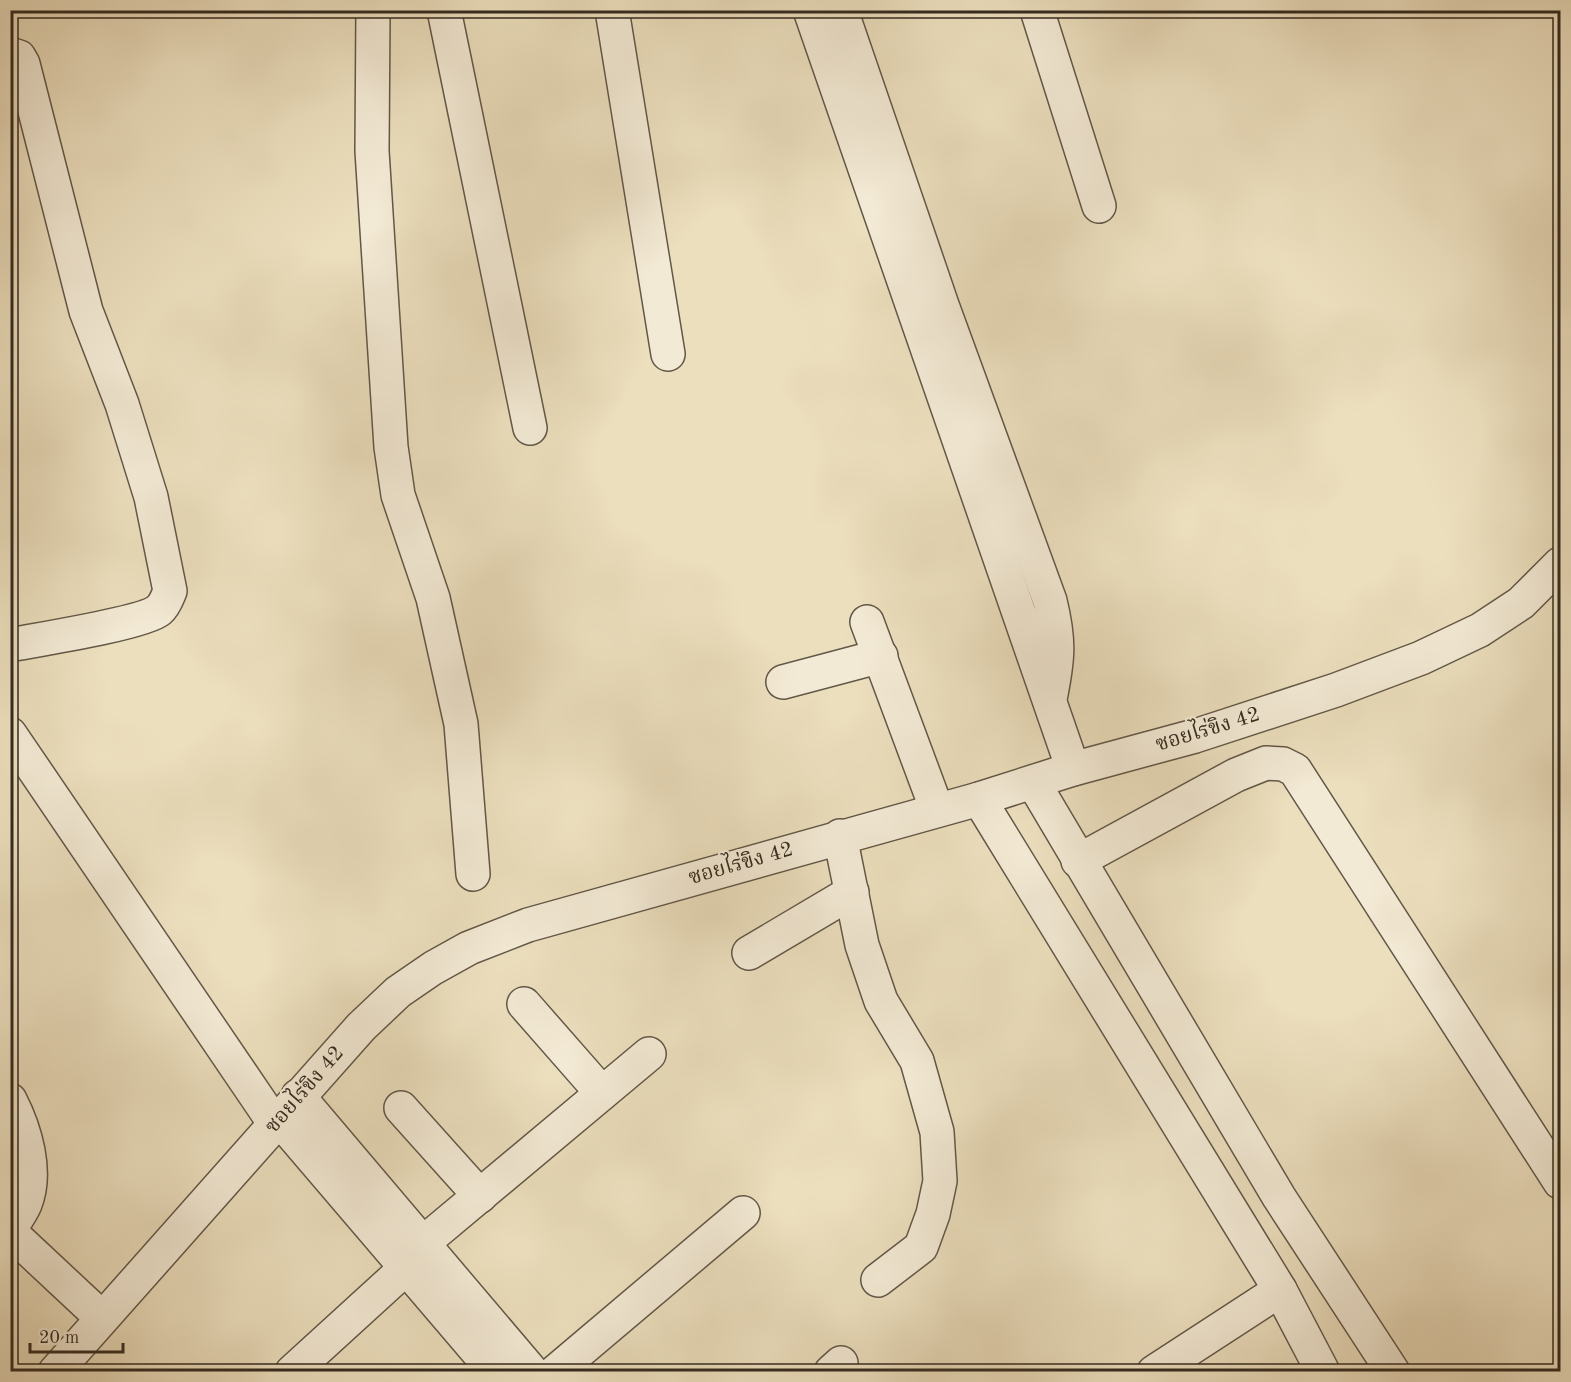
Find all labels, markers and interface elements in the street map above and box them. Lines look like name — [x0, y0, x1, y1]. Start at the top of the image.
street label: ซอยไร่ขิง 42 — [1152, 698, 1263, 756]
street label: ซอยไร่ขิง 42 — [685, 833, 796, 889]
street label: ซอยไร่ขิง 42 — [257, 1039, 348, 1138]
scale bar — [30, 1316, 123, 1354]
text: 20 m — [39, 1329, 79, 1347]

